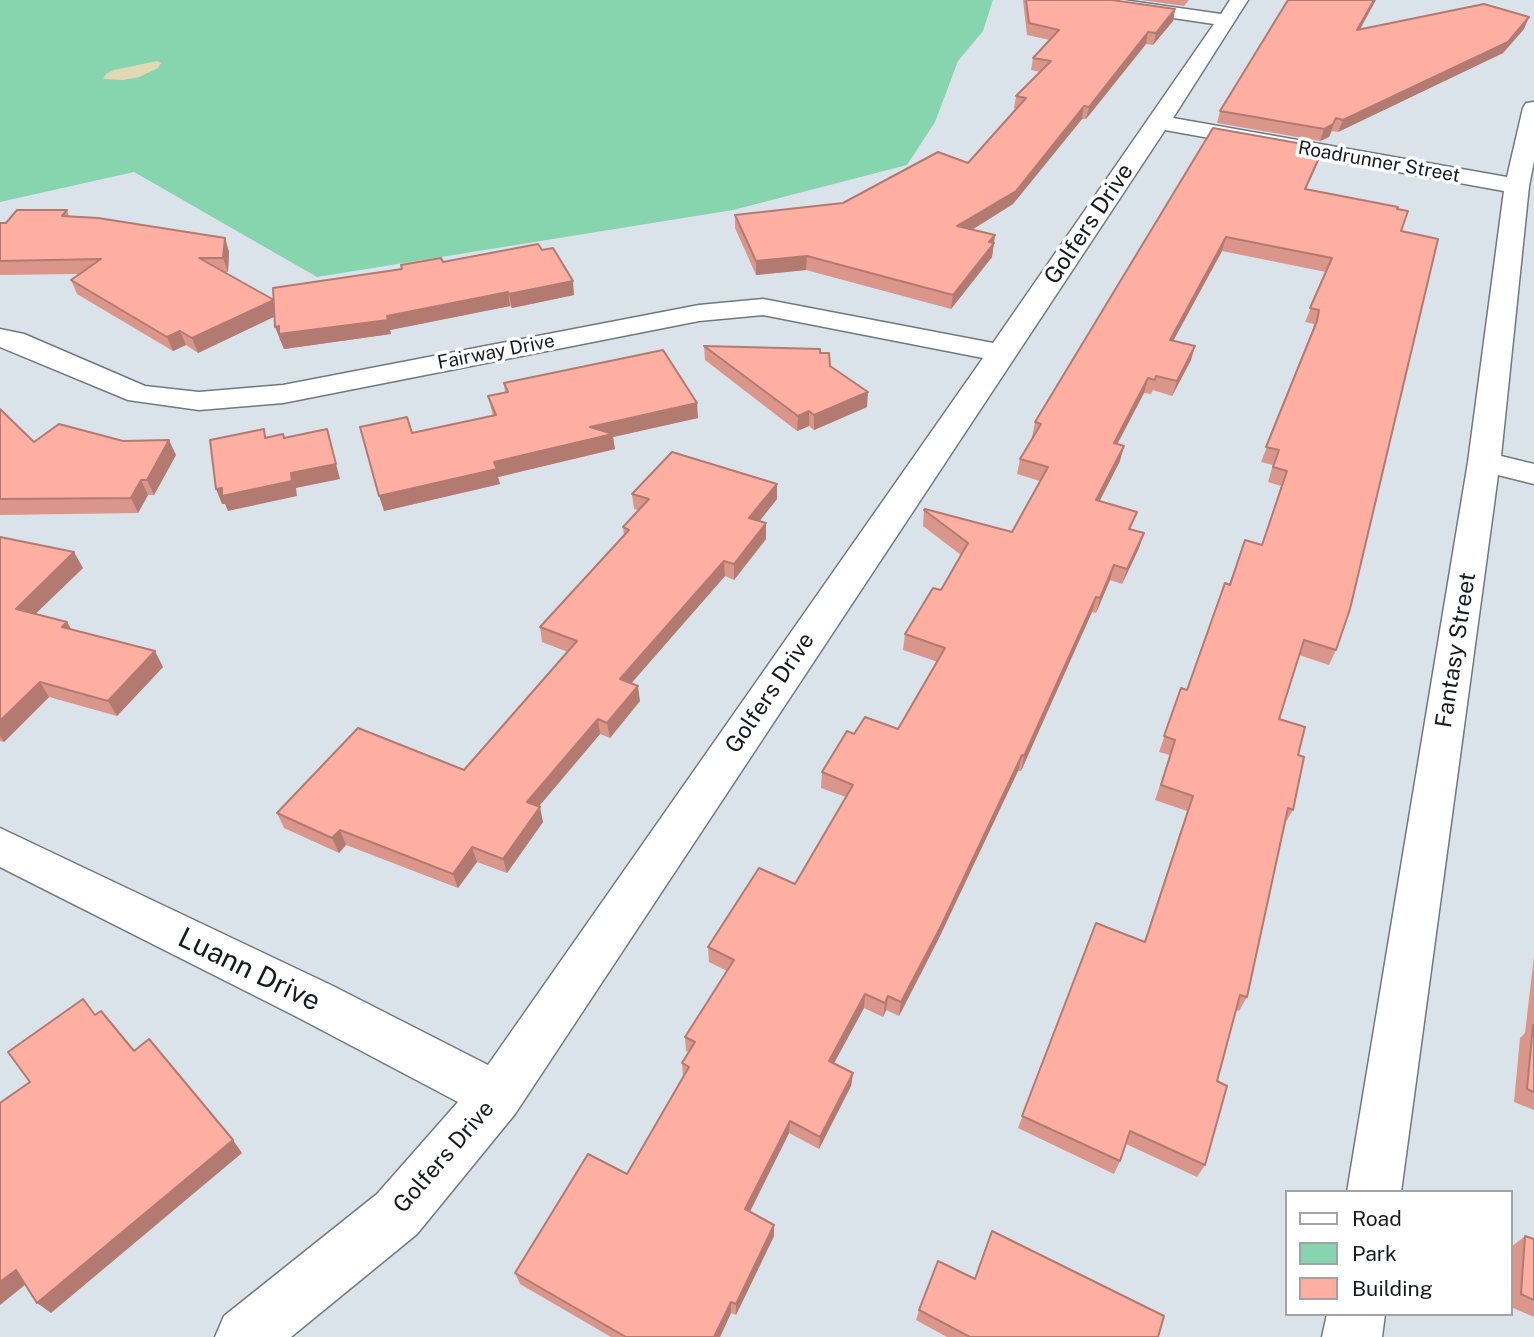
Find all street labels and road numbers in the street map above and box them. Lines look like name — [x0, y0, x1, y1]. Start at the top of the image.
street label: Roadrunner Street — [1296, 137, 1462, 187]
street label: Golfers Drive — [1039, 158, 1139, 290]
street label: Fairway Drive — [435, 329, 557, 375]
street label: Fantasy Street — [1430, 570, 1482, 730]
street label: Golfers Drive — [720, 627, 820, 759]
street label: Luann Drive — [172, 921, 326, 1019]
street label: Golfers Drive — [388, 1095, 500, 1219]

